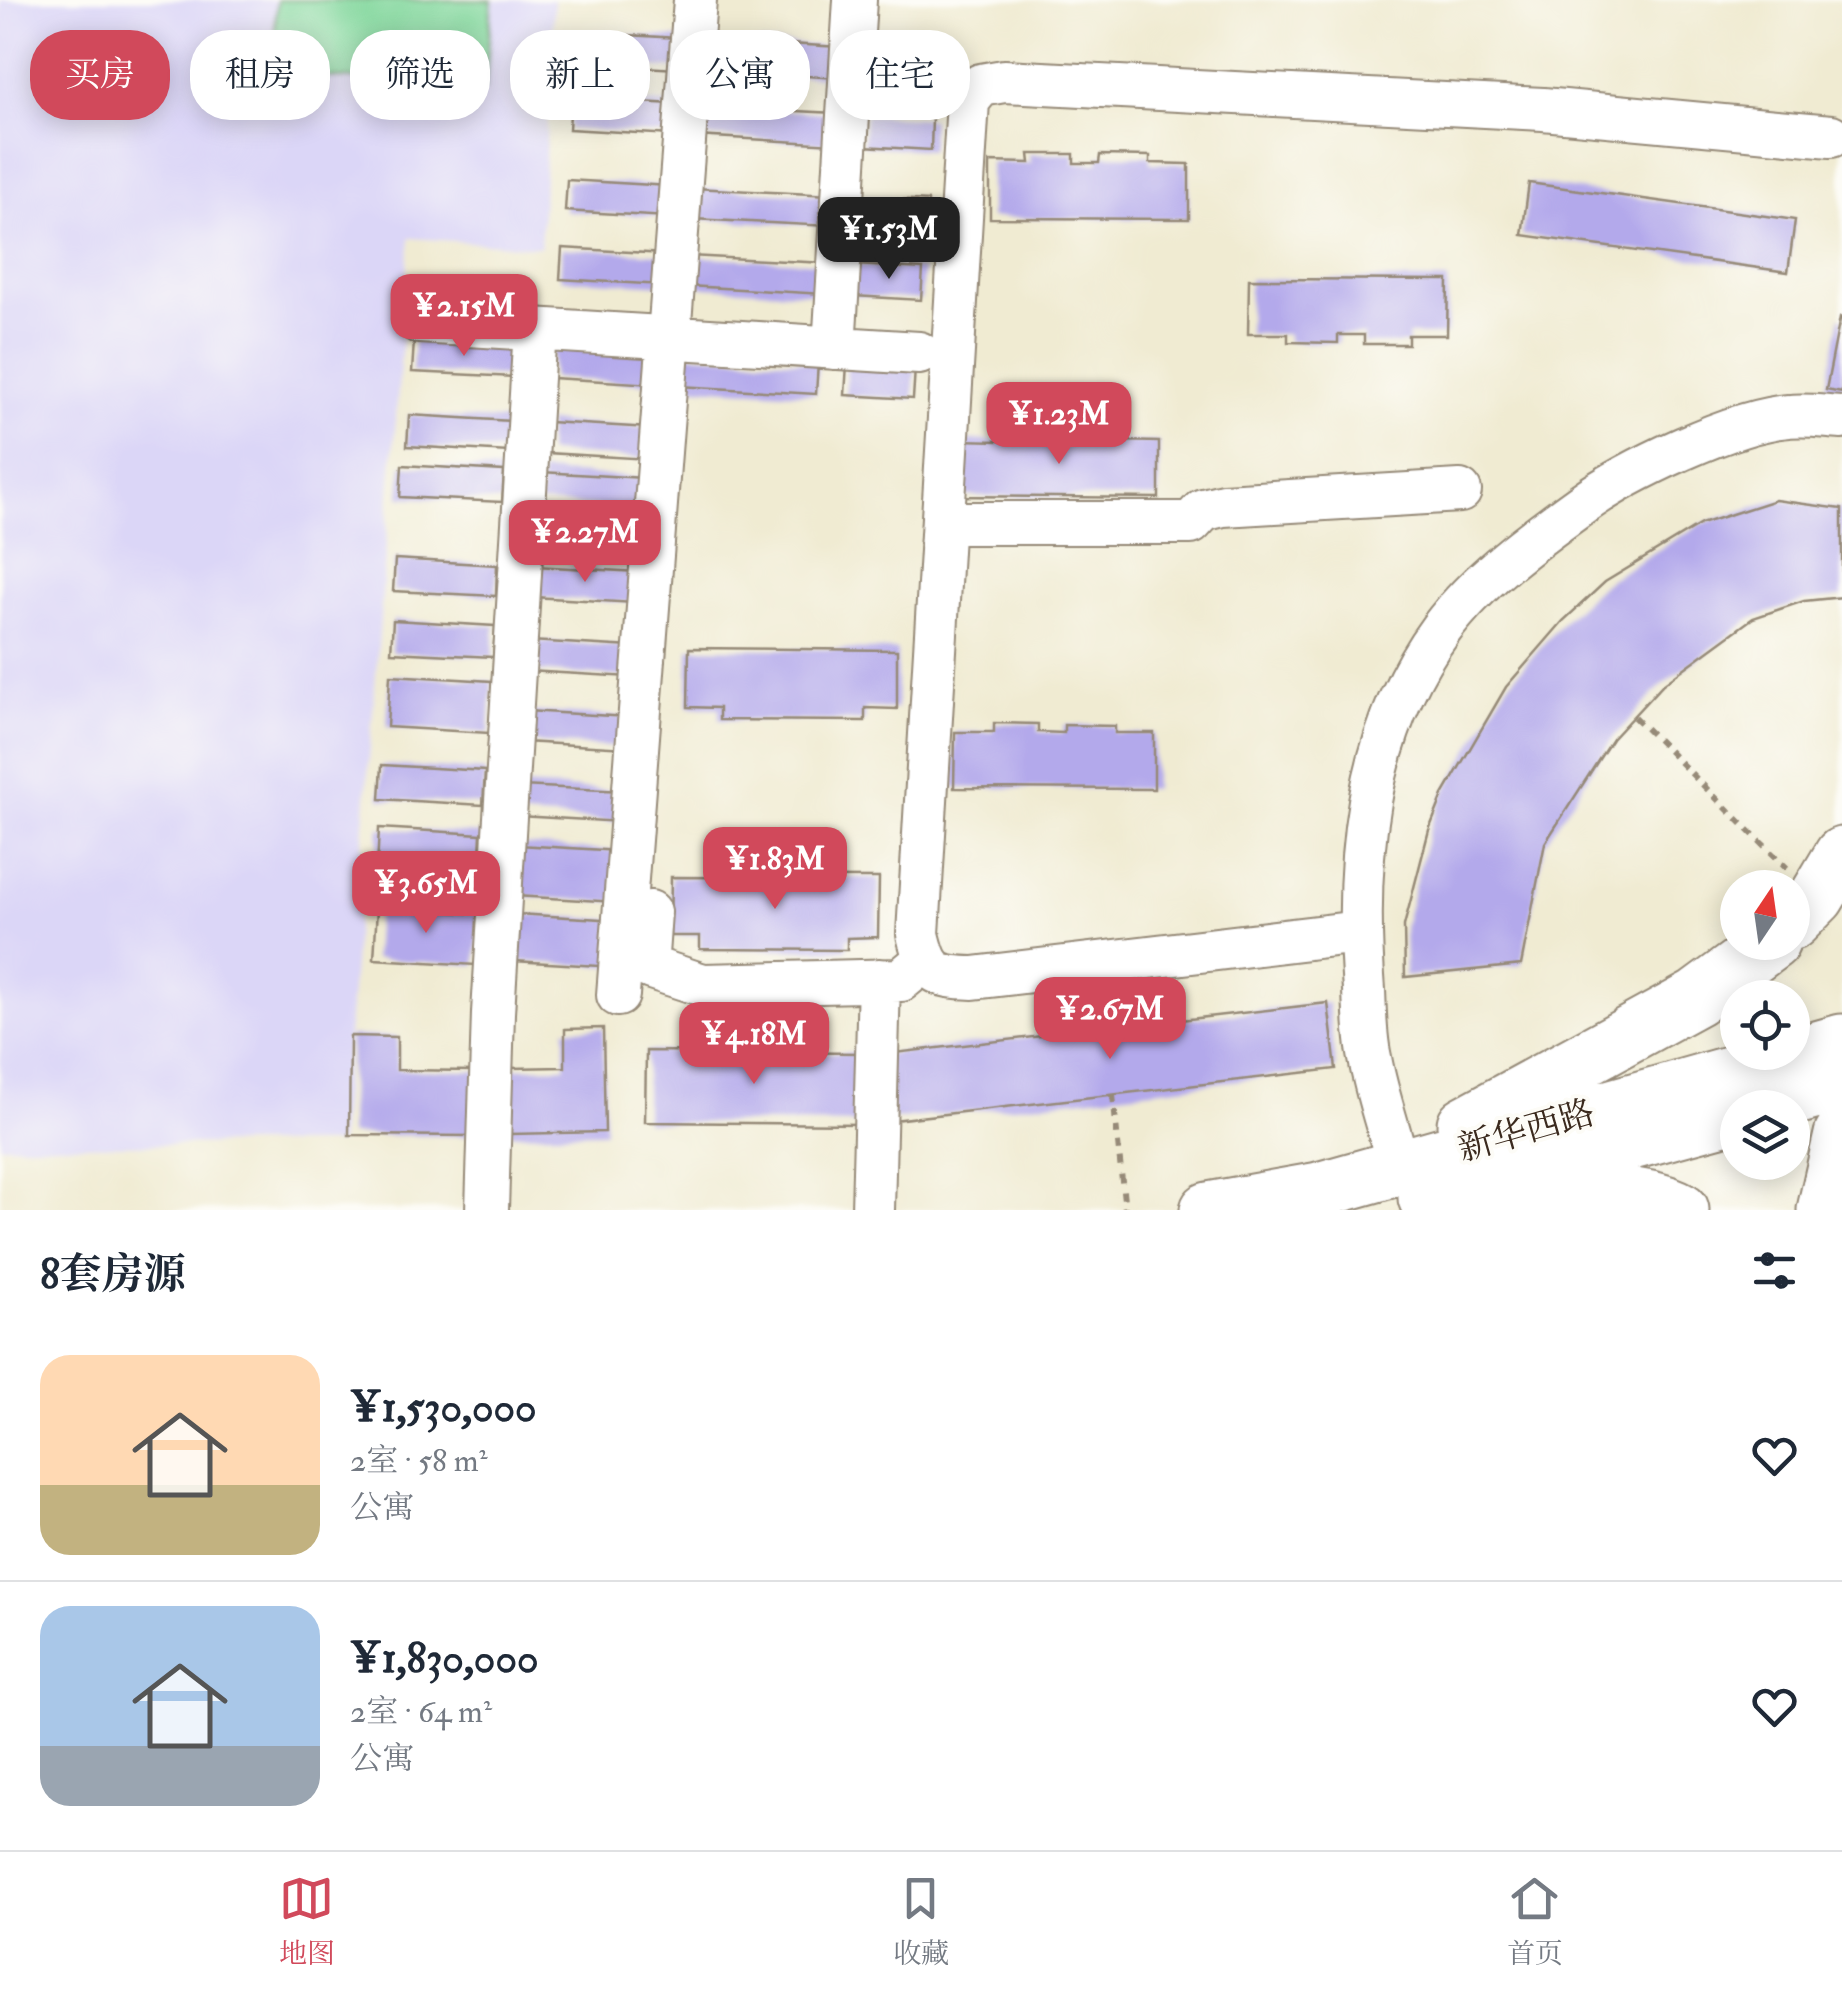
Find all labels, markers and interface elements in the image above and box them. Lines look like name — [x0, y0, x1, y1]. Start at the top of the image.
chip: 买房 — [30, 30, 170, 120]
chip: 租房 — [190, 30, 330, 120]
chip: 筛选 — [350, 30, 490, 120]
chip: 新上 — [510, 30, 650, 120]
chip: 公寓 — [670, 30, 810, 120]
chip: 住宅 — [830, 30, 970, 120]
pin: ¥1.53M — [808, 197, 970, 282]
text: ¥1.53M — [840, 209, 938, 249]
pin: ¥2.15M — [383, 274, 545, 359]
text: ¥2.15M — [413, 286, 515, 326]
pin: ¥1.23M — [978, 382, 1140, 467]
text: ¥1.23M — [1008, 394, 1110, 434]
pin: ¥2.27M — [504, 500, 666, 585]
text: ¥2.27M — [531, 512, 639, 552]
pin: ¥1.83M — [694, 827, 856, 912]
text: ¥1.83M — [725, 839, 825, 879]
pin: ¥3.65M — [345, 851, 507, 936]
text: ¥3.65M — [374, 863, 478, 903]
north arrow — [1720, 870, 1810, 960]
map controls — [1720, 870, 1810, 1180]
pin: ¥2.67M — [1029, 977, 1191, 1062]
button: locate — [1720, 980, 1810, 1070]
text: ¥2.67M — [1056, 989, 1164, 1029]
pin: ¥4.18M — [673, 1002, 835, 1087]
text: ¥4.18M — [701, 1014, 807, 1054]
button: layers — [1720, 1090, 1810, 1180]
street label: 新华西路 — [1453, 1091, 1600, 1171]
icon: filters — [1747, 1243, 1802, 1298]
text: 8套房源 — [40, 1249, 186, 1301]
text: ¥1,530,000 — [350, 1382, 537, 1434]
icon: home — [120, 1395, 240, 1515]
icon: heart — [1747, 1428, 1802, 1483]
text: 2室 · 58 m² — [350, 1441, 488, 1481]
text: 公寓 — [350, 1488, 414, 1528]
text: ¥1,830,000 — [350, 1633, 538, 1685]
icon: home — [120, 1646, 240, 1766]
icon: heart — [1747, 1679, 1802, 1734]
text: 2室 · 64 m² — [350, 1692, 492, 1732]
text: 公寓 — [350, 1739, 414, 1779]
tab: 地图 — [279, 1871, 335, 1972]
tab: 收藏 — [893, 1871, 949, 1972]
tab: 首页 — [1507, 1871, 1563, 1972]

